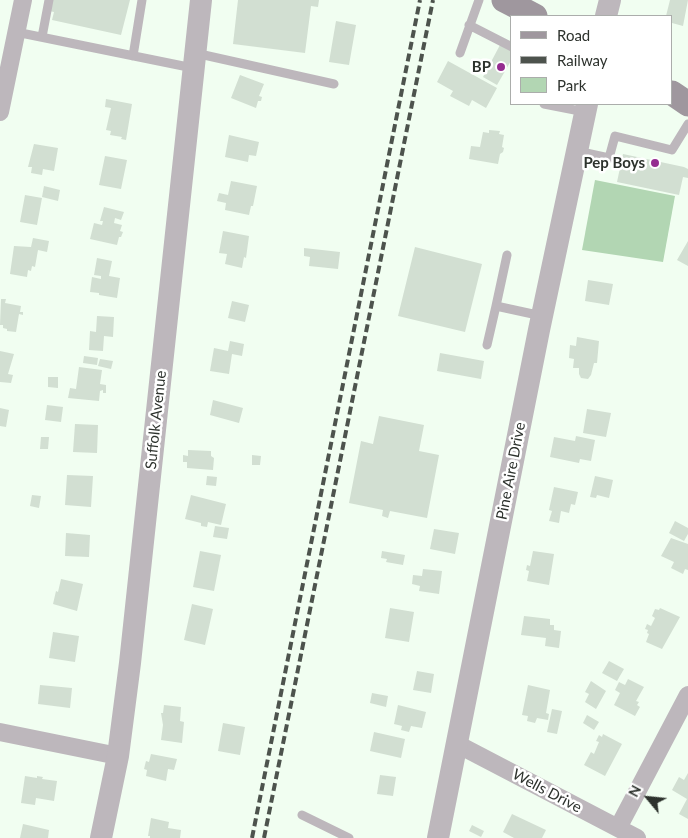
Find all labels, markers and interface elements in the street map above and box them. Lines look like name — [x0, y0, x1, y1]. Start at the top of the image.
legend — [510, 15, 673, 105]
text: Road — [557, 26, 590, 44]
text: Railway — [557, 51, 608, 69]
place label: BP — [472, 58, 491, 76]
marker: BP — [495, 61, 507, 73]
text: Park — [557, 76, 586, 94]
place label: Pep Boys — [583, 154, 645, 172]
marker: Pep Boys — [649, 157, 661, 169]
street label: Suffolk Avenue — [142, 370, 170, 470]
street label: Pine Aire Drive — [493, 421, 529, 521]
street label: Wells Drive — [509, 765, 585, 817]
north arrow — [623, 773, 673, 823]
text: N — [624, 782, 644, 799]

